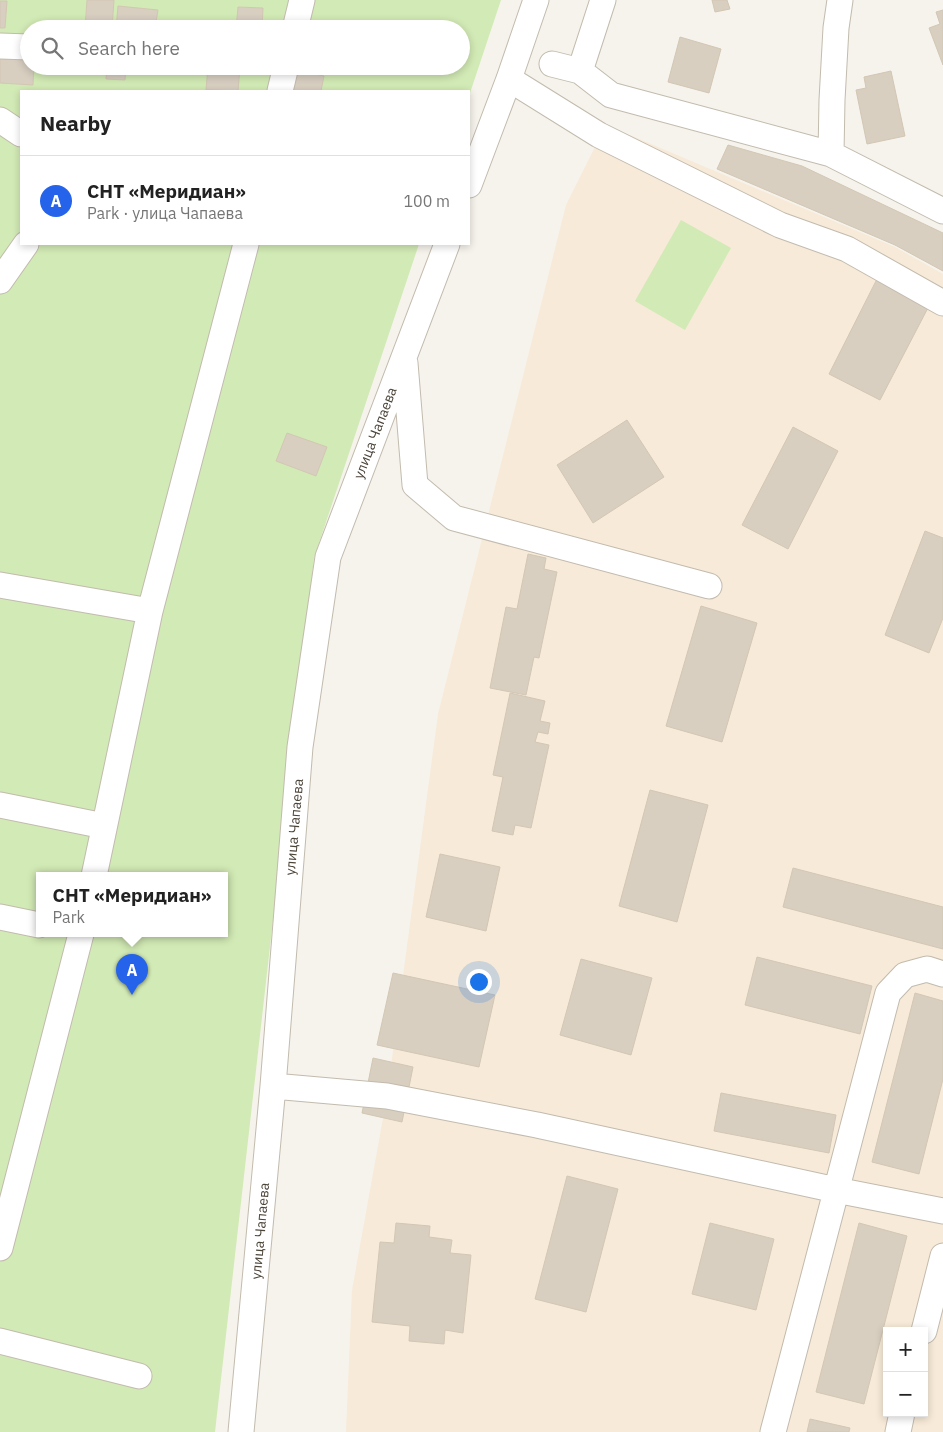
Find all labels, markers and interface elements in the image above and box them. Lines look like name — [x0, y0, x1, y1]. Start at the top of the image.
search box — [20, 20, 470, 75]
icon: search — [38, 34, 66, 62]
text: Search here — [78, 36, 180, 60]
text: Nearby — [40, 109, 111, 137]
text: СНТ «Меридиан» — [87, 179, 246, 203]
text: A — [51, 191, 61, 211]
text: 100 m — [403, 191, 450, 211]
text: Park · улица Чапаева — [87, 203, 243, 223]
street label: улица Чапаева — [349, 384, 401, 482]
street label: улица Чапаева — [281, 777, 307, 876]
popup — [36, 872, 228, 937]
text: СНТ «Меридиан» — [53, 883, 211, 907]
text: Park — [53, 907, 85, 927]
pin: A — [116, 954, 148, 995]
your location — [466, 969, 492, 995]
street label: улица Чапаева — [247, 1181, 273, 1280]
map controls — [883, 1327, 928, 1417]
button: + — [883, 1327, 928, 1372]
button: − — [883, 1372, 928, 1417]

